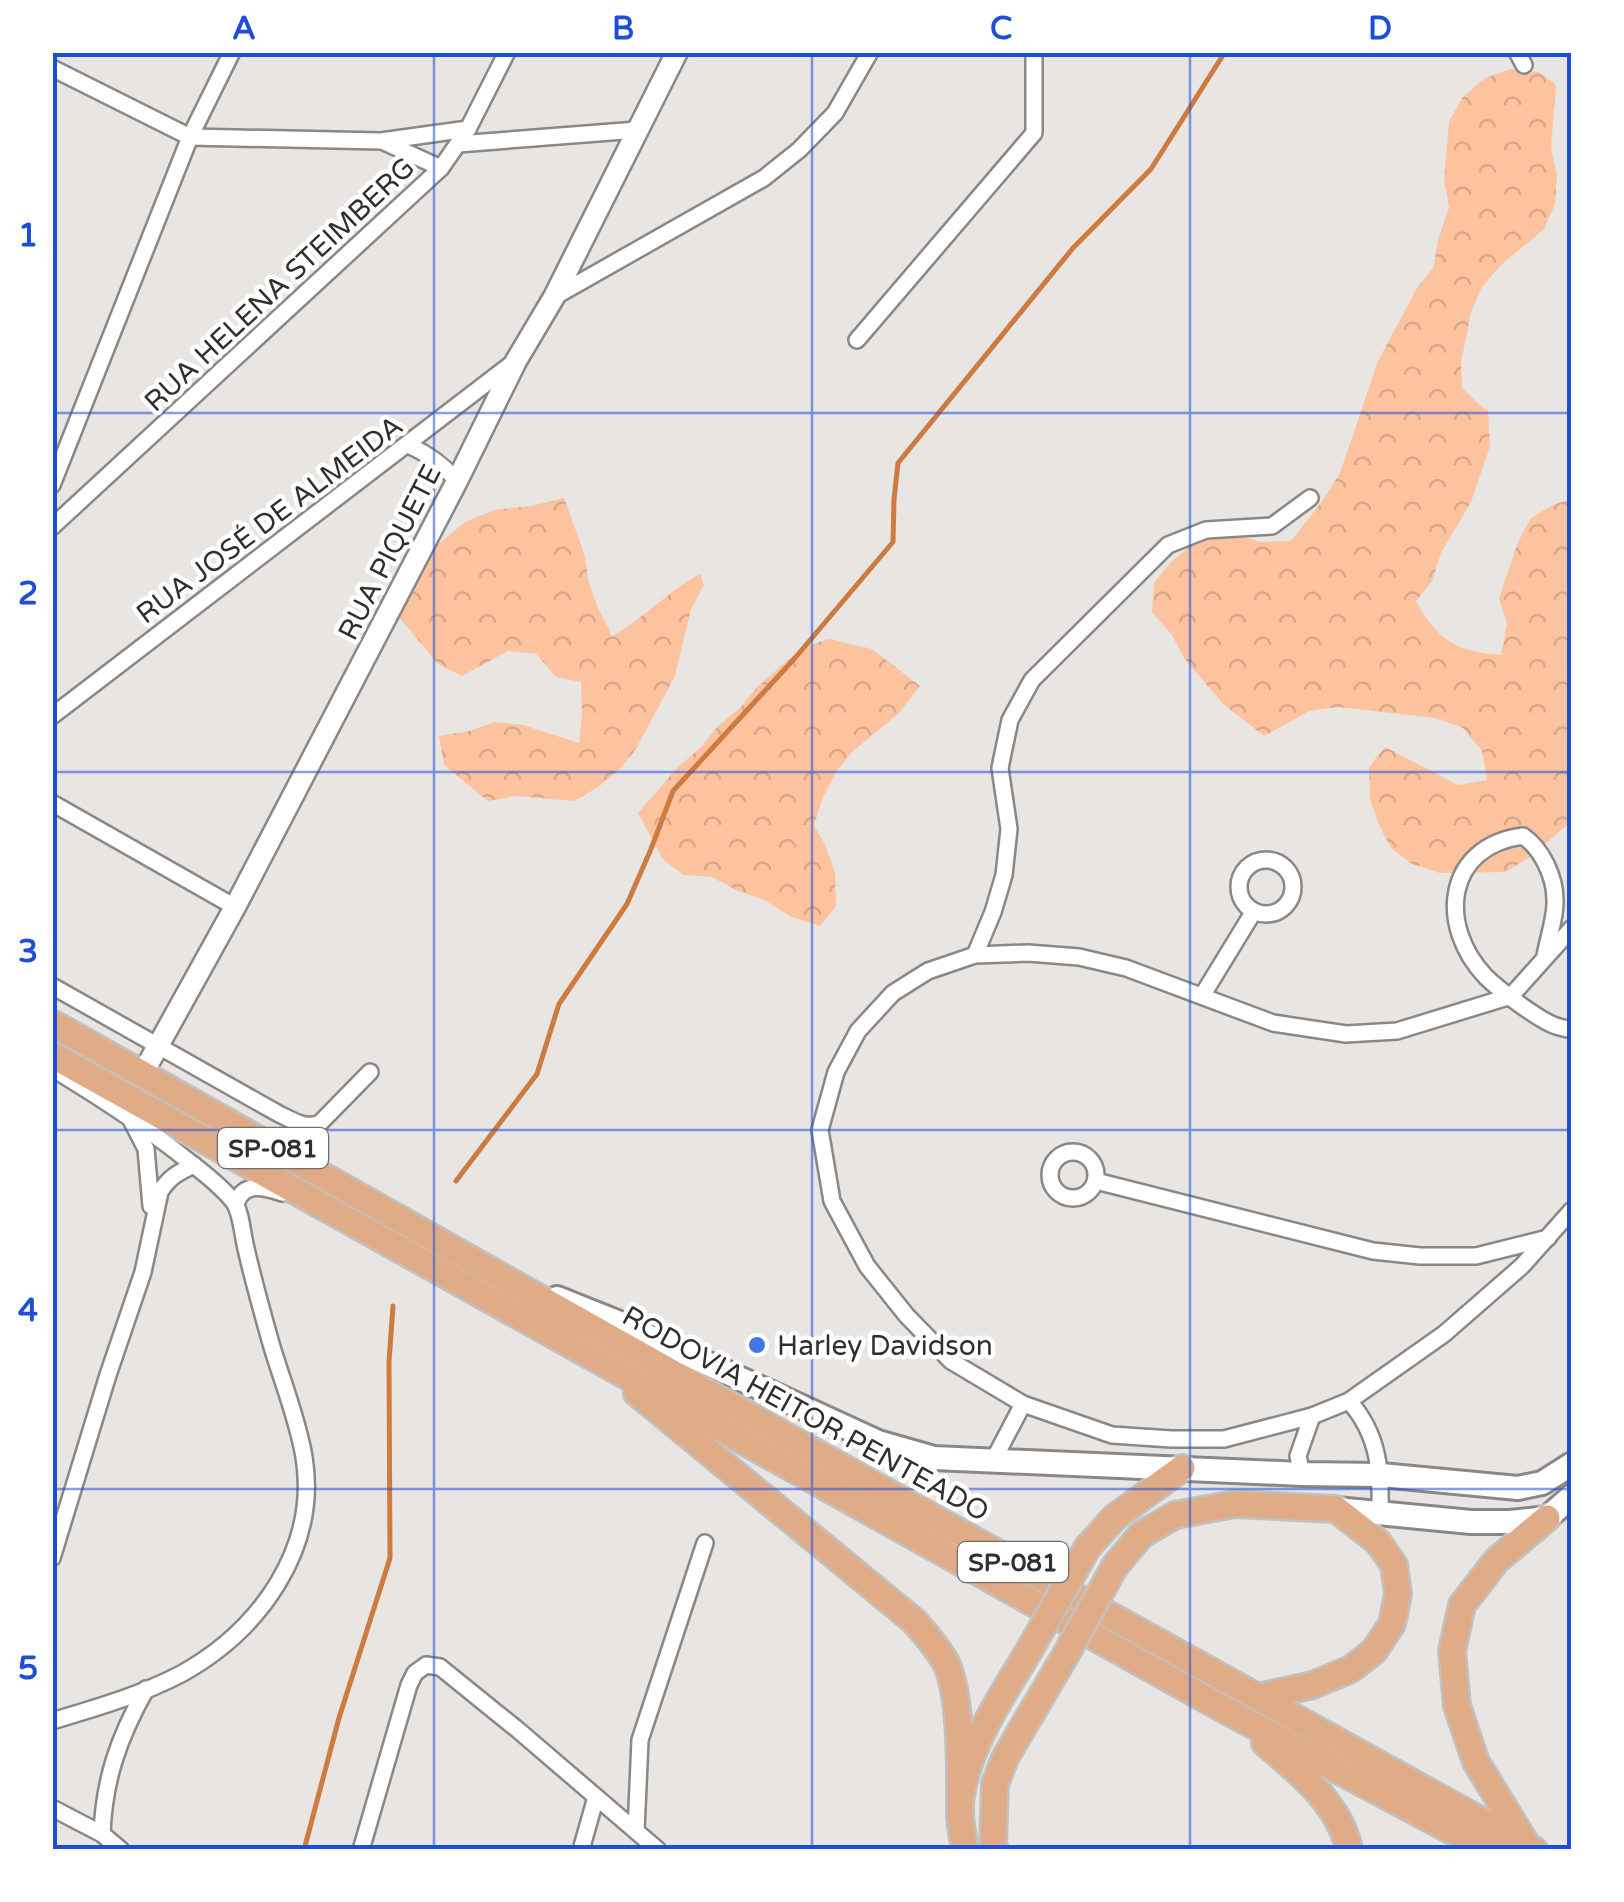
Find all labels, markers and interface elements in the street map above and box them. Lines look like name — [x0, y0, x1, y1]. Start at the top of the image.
text: A — [232, 10, 256, 48]
text: B — [612, 10, 634, 48]
text: C — [990, 10, 1012, 48]
text: D — [1368, 10, 1392, 48]
street label: RUA HELENA STEIMBERG — [138, 151, 422, 419]
text: 1 — [18, 217, 38, 255]
street label: RUA JOSÉ DE ALMEIDA — [130, 409, 409, 631]
street label: RUA PIQUETE — [331, 459, 449, 646]
text: 2 — [18, 575, 38, 613]
text: 3 — [18, 933, 38, 971]
road number: SP-081 — [218, 1128, 328, 1168]
text: 4 — [18, 1292, 38, 1330]
street label: RODOVIA HEITOR PENTEADO — [616, 1299, 995, 1529]
place label: Harley Davidson — [777, 1329, 993, 1363]
marker: Harley Davidson — [746, 1334, 768, 1356]
road number: SP-081 — [958, 1542, 1068, 1582]
text: 5 — [18, 1650, 38, 1688]

